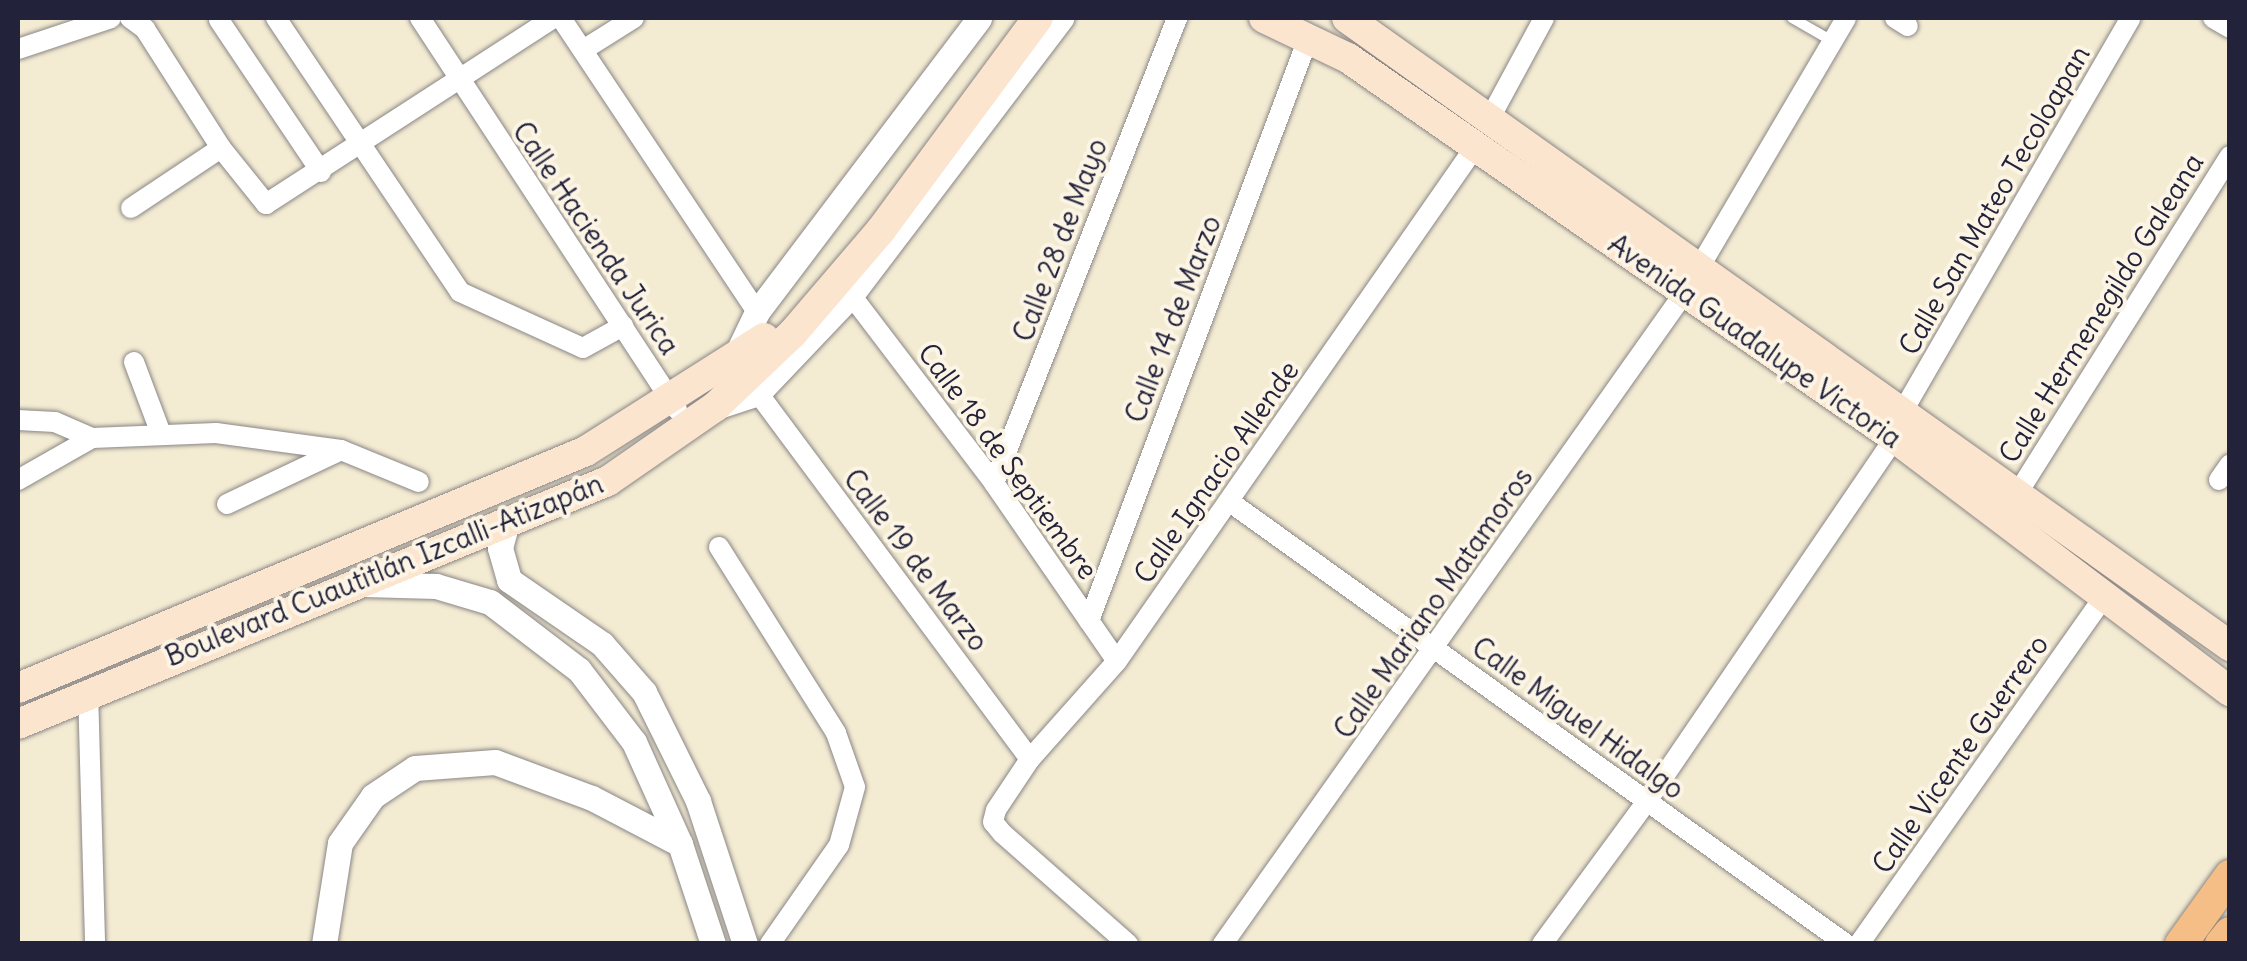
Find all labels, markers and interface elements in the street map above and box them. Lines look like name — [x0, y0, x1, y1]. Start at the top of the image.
street label: Calle San Mateo Tecoloapan — [1892, 39, 2096, 361]
street label: Calle Hacienda Jurica — [506, 115, 686, 361]
street label: Calle 28 de Mayo — [1006, 134, 1114, 346]
street label: Calle Hermenegildo Galeana — [1992, 147, 2210, 469]
street label: Calle 14 de Marzo — [1118, 211, 1228, 427]
street label: Avenida Guadalupe Victoria — [1602, 227, 1908, 455]
street label: Calle 18 de Septiembre — [911, 336, 1105, 586]
street label: Calle Ignacio Allende — [1127, 354, 1305, 590]
street label: Calle Mariano Matamoros — [1327, 461, 1539, 745]
street label: Calle 19 de Marzo — [837, 462, 995, 658]
street label: Boulevard Cuautitlán Izcalli-Atizapán — [160, 467, 608, 673]
street label: Calle Vicente Guerrero — [1865, 628, 2055, 880]
street label: Calle Miguel Hidalgo — [1466, 630, 1690, 806]

